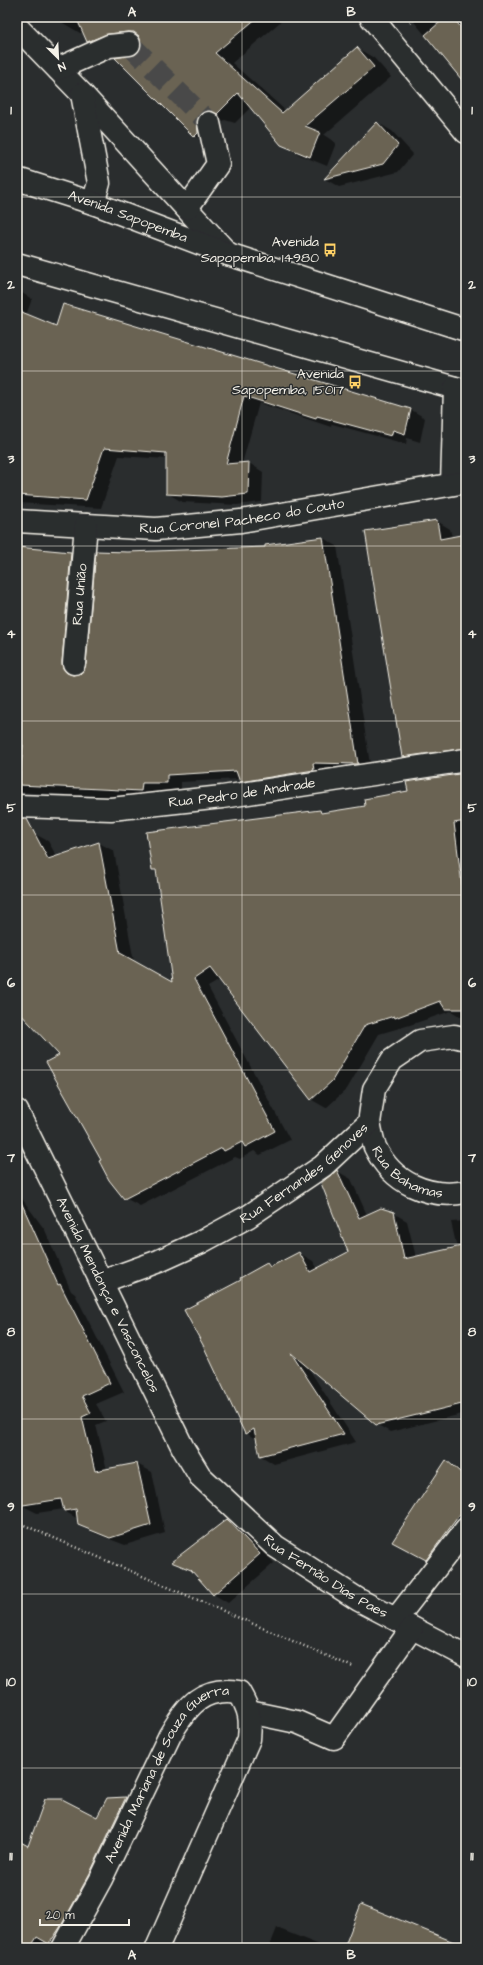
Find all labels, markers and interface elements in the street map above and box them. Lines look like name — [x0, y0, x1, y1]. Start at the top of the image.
text: A — [128, 3, 137, 21]
text: B — [346, 3, 356, 21]
north arrow — [38, 38, 78, 78]
text: N — [56, 58, 68, 75]
text: 1 — [10, 101, 12, 119]
text: 1 — [471, 101, 473, 119]
street label: Avenida Sapopemba — [66, 186, 190, 248]
place label: Avenida Sapopemba, 14980 — [201, 232, 319, 268]
bus stop icon: Avenida Sapopemba, 14980 — [322, 242, 338, 258]
text: 2 — [6, 276, 15, 294]
text: 2 — [467, 276, 476, 294]
place label: Avenida Sapopemba, 15017 — [232, 364, 344, 400]
bus stop icon: Avenida Sapopemba, 15017 — [347, 374, 363, 390]
text: 3 — [7, 450, 15, 468]
text: 3 — [468, 450, 476, 468]
street label: Rua Coronel Pacheco do Couto — [139, 493, 346, 539]
street label: Rua União — [67, 562, 93, 626]
text: 4 — [7, 625, 16, 643]
text: 4 — [468, 625, 477, 643]
street label: Rua Pedro de Andrade — [168, 773, 317, 813]
text: 5 — [6, 799, 16, 817]
text: 5 — [467, 799, 477, 817]
text: 6 — [7, 974, 16, 992]
text: 6 — [468, 974, 477, 992]
street label: Rua Fernandes Genoves — [236, 1118, 373, 1229]
street label: Rua Bahamas — [366, 1143, 444, 1203]
text: 7 — [6, 1149, 16, 1167]
text: 7 — [467, 1149, 477, 1167]
street label: Avenida Mendonça e Vasconcelos — [51, 1194, 164, 1396]
text: 8 — [7, 1323, 16, 1341]
text: 8 — [468, 1323, 477, 1341]
text: 9 — [7, 1498, 15, 1516]
text: 9 — [468, 1498, 476, 1516]
street label: Rua Fernão Dias Paes — [259, 1530, 391, 1623]
text: 10 — [6, 1673, 17, 1691]
text: 10 — [467, 1673, 478, 1691]
street label: Avenida Mariana de Souza Guerra — [100, 1681, 229, 1867]
text: 11 — [9, 1847, 13, 1865]
text: 11 — [470, 1847, 474, 1865]
scale bar — [40, 1901, 129, 1927]
text: 20 m — [46, 1907, 75, 1924]
text: A — [128, 1946, 137, 1964]
text: B — [346, 1946, 356, 1964]

